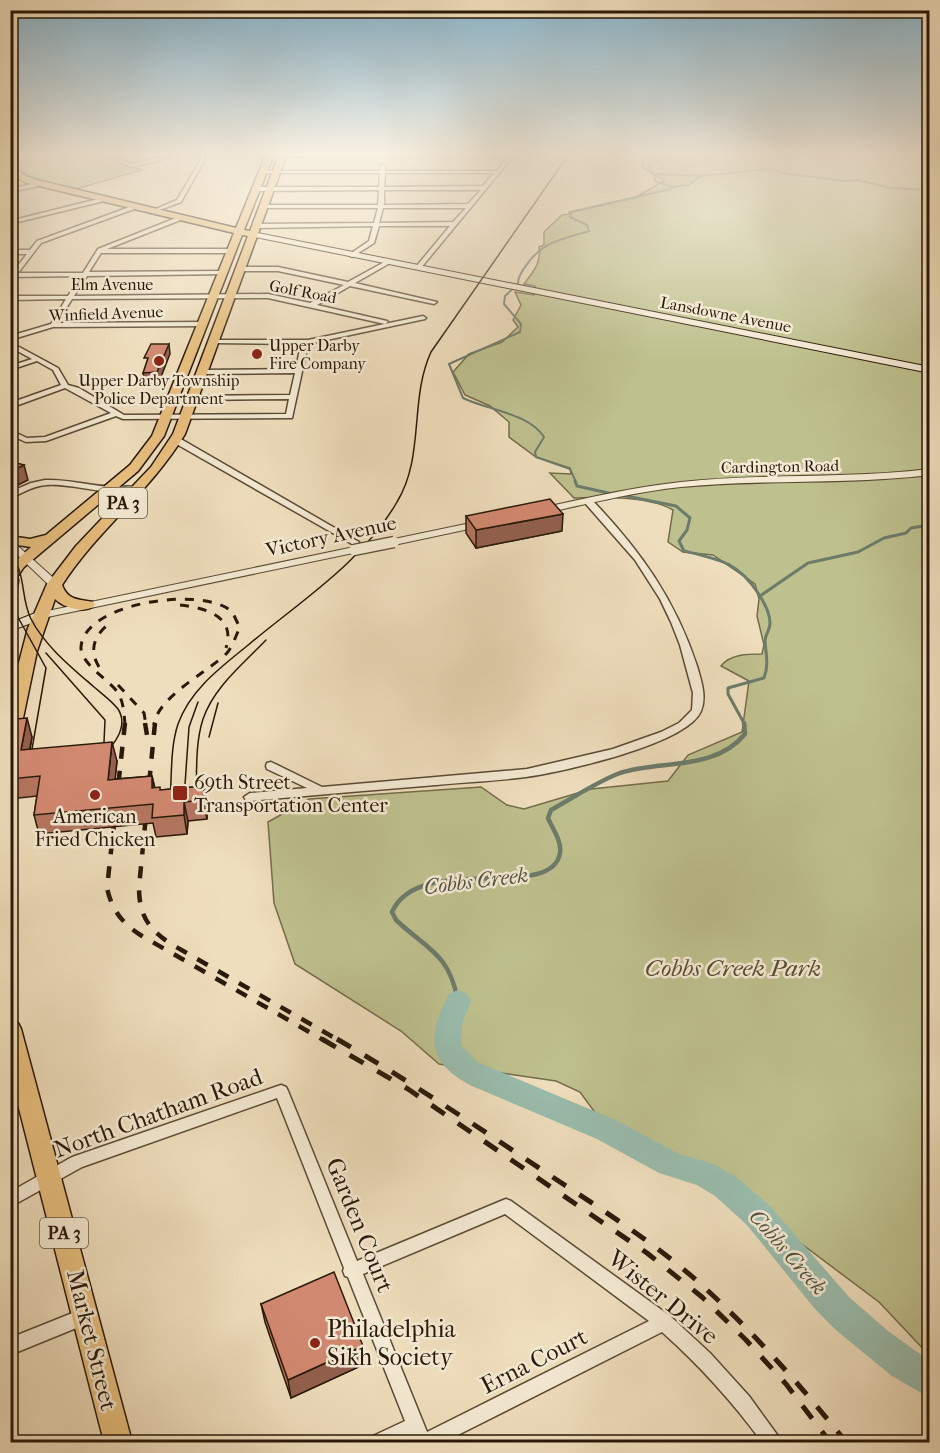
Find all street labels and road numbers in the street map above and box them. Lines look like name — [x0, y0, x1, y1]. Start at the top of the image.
street label: Elm Avenue — [71, 275, 153, 294]
street label: Golf Road — [268, 276, 338, 307]
street label: Lansdowne Avenue — [659, 292, 793, 337]
street label: Winfield Avenue — [47, 302, 164, 325]
street label: Cardington Road — [721, 456, 840, 477]
road number: PA 3 — [99, 488, 147, 518]
street label: Victory Avenue — [263, 511, 398, 562]
street label: North Chatham Road — [50, 1062, 267, 1164]
street label: Garden Court — [320, 1154, 400, 1297]
road number: PA 3 — [40, 1218, 88, 1248]
street label: Wister Drive — [601, 1243, 724, 1350]
street label: Market Street — [61, 1267, 123, 1414]
street label: Erna Court — [476, 1322, 592, 1400]

